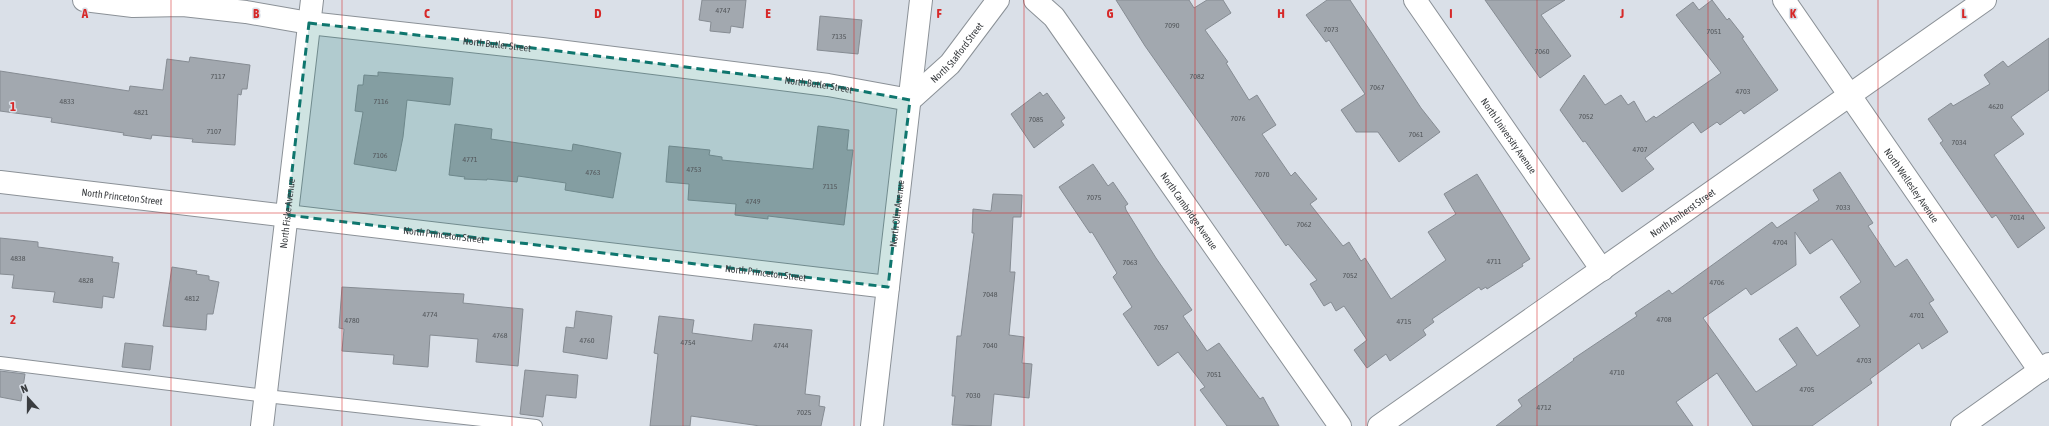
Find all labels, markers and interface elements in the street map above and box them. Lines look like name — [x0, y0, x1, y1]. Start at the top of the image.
text: A — [81, 6, 89, 21]
text: B — [253, 6, 260, 21]
text: C — [424, 6, 430, 21]
text: D — [594, 6, 602, 21]
house number: 4747 — [715, 6, 731, 15]
text: E — [765, 6, 771, 21]
text: F — [936, 6, 942, 21]
text: G — [1107, 6, 1114, 21]
text: H — [1277, 6, 1285, 21]
text: I — [1449, 6, 1453, 21]
text: J — [1619, 6, 1624, 21]
text: K — [1790, 6, 1797, 21]
text: L — [1961, 6, 1967, 21]
street label: North Stafford Street — [928, 20, 985, 85]
house number: 7090 — [1164, 21, 1180, 30]
house number: 7073 — [1323, 25, 1339, 34]
house number: 7051 — [1706, 27, 1722, 36]
house number: 7135 — [831, 32, 847, 41]
street label: North Butler Street — [462, 35, 532, 54]
house number: 7060 — [1534, 47, 1550, 56]
house number: 7117 — [210, 72, 226, 81]
house number: 7082 — [1189, 72, 1205, 81]
street label: North Butler Street — [784, 75, 853, 95]
house number: 7067 — [1369, 83, 1385, 92]
house number: 4703 — [1735, 87, 1751, 96]
street label: North University Avenue — [1479, 96, 1539, 176]
house number: 4833 — [59, 97, 75, 106]
house number: 7116 — [373, 97, 389, 106]
text: 1 — [10, 99, 16, 114]
house number: 4620 — [1988, 102, 2004, 111]
house number: 4821 — [133, 108, 149, 117]
house number: 7052 — [1578, 112, 1594, 121]
house number: 7076 — [1230, 114, 1246, 123]
house number: 7085 — [1028, 115, 1044, 124]
house number: 7107 — [206, 127, 222, 136]
house number: 7061 — [1408, 130, 1424, 139]
house number: 7034 — [1951, 138, 1967, 147]
house number: 4707 — [1632, 145, 1648, 154]
street label: North Wellesley Avenue — [1882, 146, 1941, 225]
house number: 7106 — [372, 151, 388, 160]
house number: 4771 — [462, 155, 478, 164]
house number: 4753 — [686, 165, 702, 174]
house number: 4763 — [585, 168, 601, 177]
street label: North Cambridge Avenue — [1158, 170, 1220, 252]
house number: 7070 — [1254, 170, 1270, 179]
street label: North Fiske Avenue — [278, 178, 297, 249]
street label: North Olin Avenue — [888, 179, 906, 248]
house number: 7115 — [822, 182, 838, 191]
street label: North Amherst Street — [1648, 186, 1717, 240]
street label: North Princeton Street — [81, 187, 163, 207]
house number: 7075 — [1086, 193, 1102, 202]
house number: 4749 — [745, 197, 761, 206]
house number: 7033 — [1835, 203, 1851, 212]
house number: 7014 — [2009, 213, 2025, 222]
house number: 7062 — [1296, 220, 1312, 229]
street label: North Princeton Street — [403, 225, 485, 245]
house number: 4704 — [1772, 238, 1788, 247]
house number: 4838 — [10, 254, 26, 263]
house number: 4711 — [1486, 257, 1502, 266]
house number: 7063 — [1122, 258, 1138, 267]
street label: North Princeton Street — [724, 263, 807, 283]
house number: 7052 — [1342, 271, 1358, 280]
house number: 4828 — [78, 276, 94, 285]
house number: 4706 — [1709, 278, 1725, 287]
house number: 7048 — [982, 290, 998, 299]
house number: 4812 — [184, 294, 200, 303]
house number: 4774 — [422, 310, 438, 319]
house number: 4701 — [1909, 311, 1925, 320]
text: 2 — [10, 312, 16, 327]
house number: 4708 — [1656, 315, 1672, 324]
house number: 4780 — [344, 316, 360, 325]
house number: 4715 — [1396, 317, 1412, 326]
house number: 7057 — [1153, 323, 1169, 332]
house number: 4768 — [492, 331, 508, 340]
house number: 4760 — [579, 336, 595, 345]
house number: 4754 — [680, 338, 696, 347]
house number: 4744 — [773, 341, 789, 350]
house number: 7040 — [982, 341, 998, 350]
house number: 4703 — [1856, 356, 1872, 365]
house number: 4710 — [1609, 368, 1625, 377]
house number: 7051 — [1206, 370, 1222, 379]
north arrow — [8, 378, 48, 418]
text: N — [19, 382, 30, 395]
house number: 4705 — [1799, 385, 1815, 394]
house number: 7030 — [965, 391, 981, 400]
house number: 4712 — [1536, 403, 1552, 412]
house number: 7025 — [796, 408, 812, 417]

